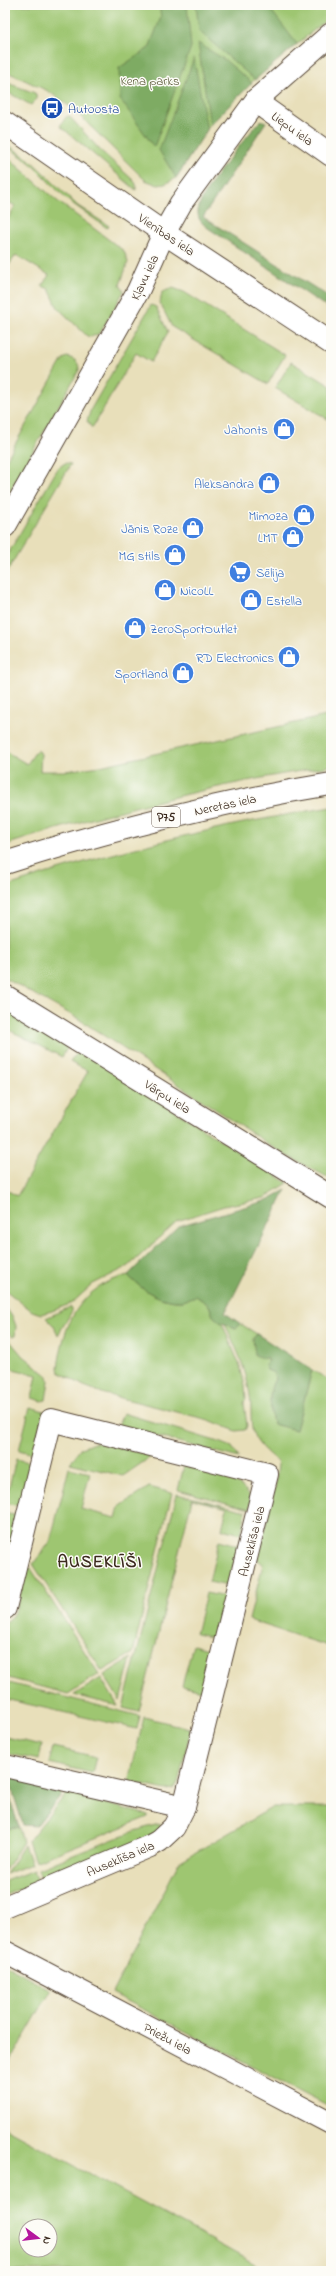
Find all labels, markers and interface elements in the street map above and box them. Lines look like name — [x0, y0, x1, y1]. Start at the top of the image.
park label: Kena parks — [120, 72, 180, 91]
bus stop icon: Autoosta — [39, 95, 65, 121]
place label: Autoosta — [68, 100, 119, 119]
street label: Liepu iela — [267, 107, 317, 151]
street label: Vienības iela — [133, 209, 198, 261]
street label: Kļavu iela — [126, 252, 164, 304]
shop icon: Jahonts — [271, 416, 297, 442]
place label: Jahonts — [224, 421, 268, 440]
shop icon: Aleksandra — [256, 470, 282, 496]
place label: Aleksandra — [194, 475, 254, 494]
shop icon: Mimoza — [291, 502, 317, 528]
place label: Mimoza — [248, 507, 288, 526]
shop icon: Jānis Roze — [180, 515, 206, 541]
place label: Jānis Roze — [121, 520, 178, 539]
shop icon: LMT — [280, 524, 306, 550]
place label: LMT — [258, 529, 279, 548]
shop icon: MG stils — [162, 542, 188, 568]
place label: MG stils — [119, 547, 160, 566]
supermarket icon: Sēlija — [227, 559, 253, 585]
place label: Sēlija — [256, 564, 284, 583]
shop icon: NicoLL — [152, 577, 178, 603]
place label: NicoLL — [180, 582, 213, 601]
shop icon: Estella — [238, 587, 264, 613]
place label: Estella — [266, 592, 302, 611]
shop icon: ZeroSportOutlet — [122, 615, 148, 641]
place label: ZeroSportOutlet — [150, 620, 238, 639]
shop icon: RD Electronics — [276, 644, 302, 670]
place label: RD Electronics — [196, 649, 274, 668]
shop icon: Sportland — [170, 660, 196, 686]
place label: Sportland — [115, 665, 169, 684]
street label: Neretas iela — [192, 790, 258, 821]
road number: P75 — [152, 807, 180, 827]
street label: Vārpu iela — [139, 1075, 194, 1119]
street label: Auseklīša iela — [234, 1504, 270, 1579]
district label: AUSEKLĪŠI — [58, 1550, 142, 1575]
street label: Auseklīša iela — [84, 1837, 158, 1882]
street label: Priežu iela — [140, 2019, 195, 2060]
north arrow — [18, 2218, 58, 2258]
text: N — [38, 2235, 55, 2246]

